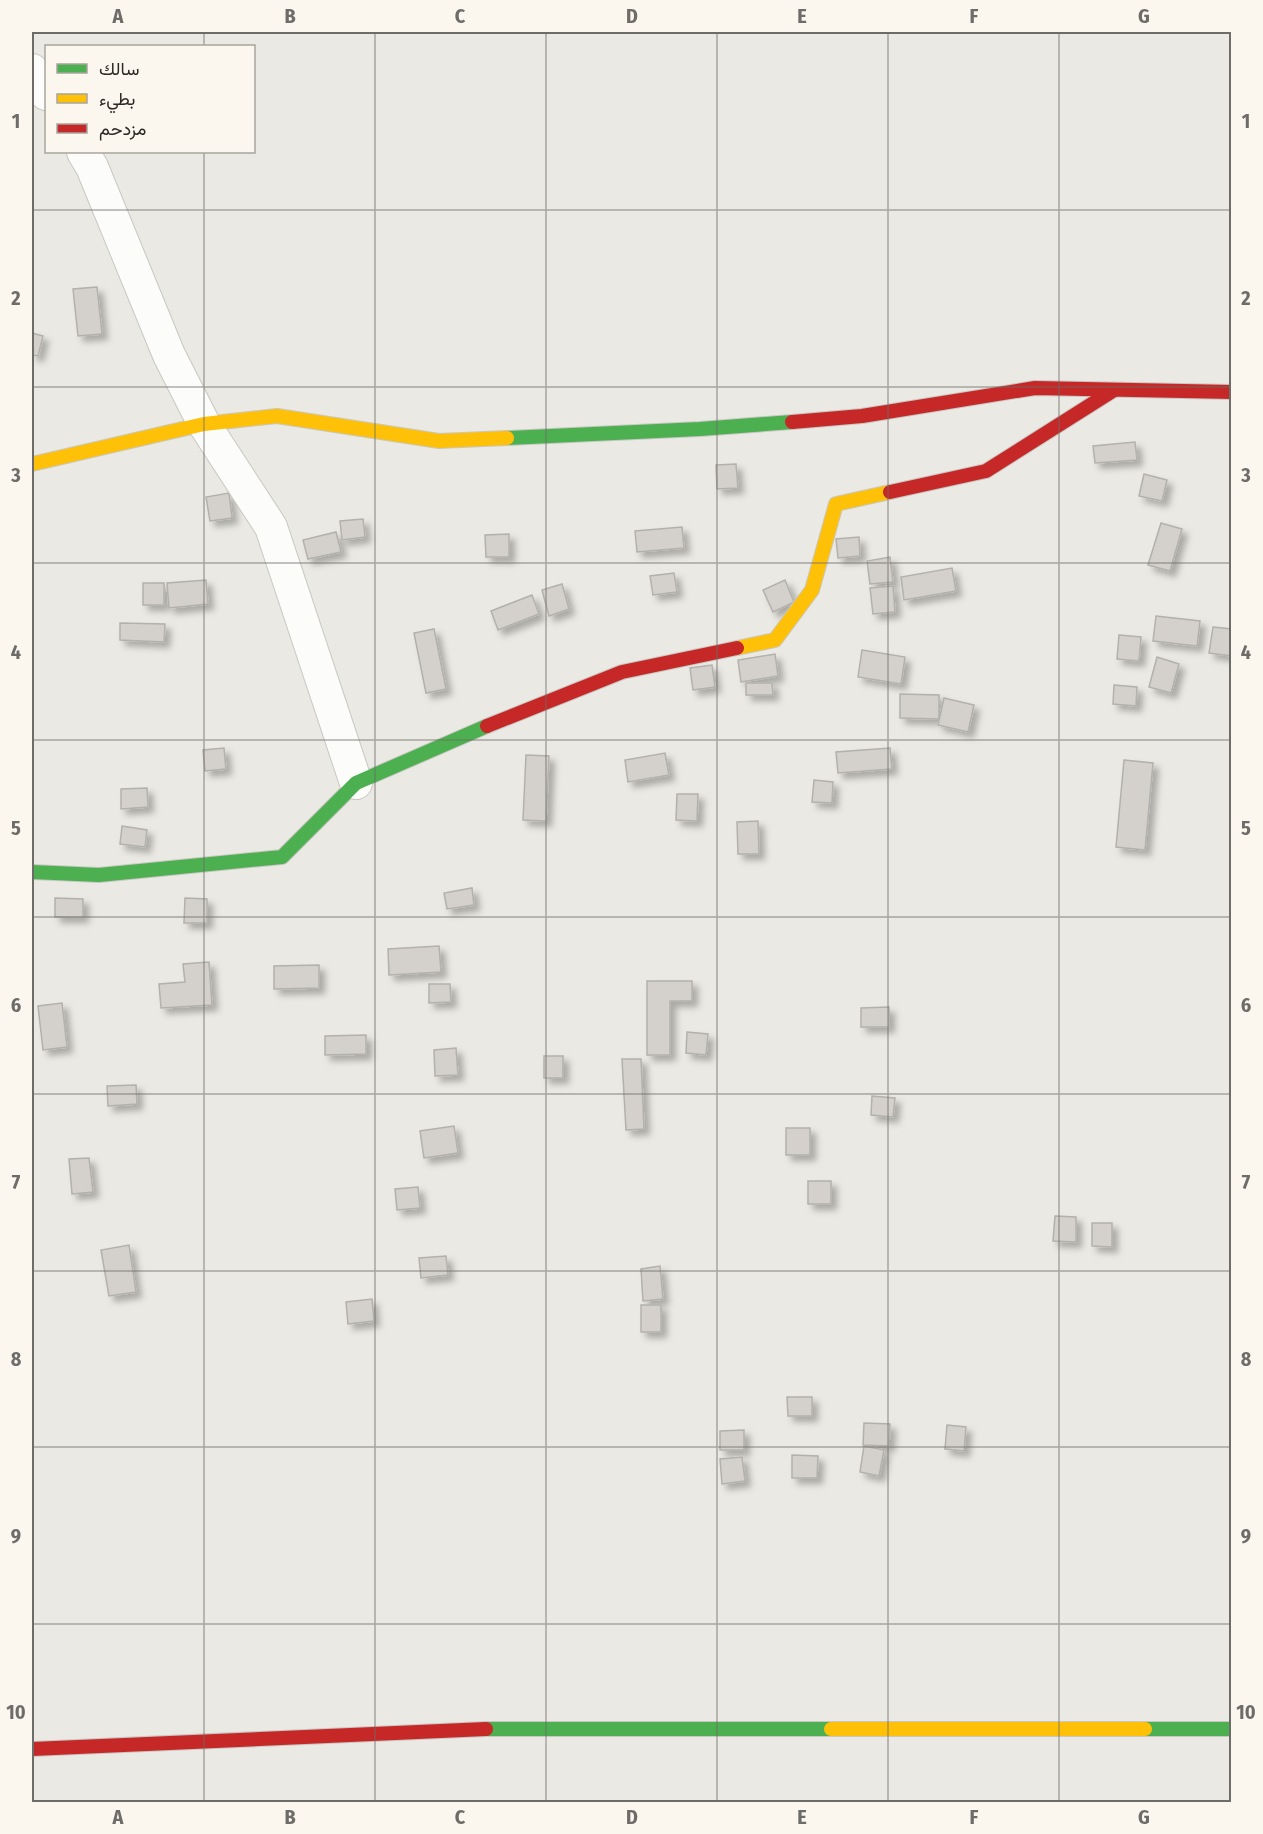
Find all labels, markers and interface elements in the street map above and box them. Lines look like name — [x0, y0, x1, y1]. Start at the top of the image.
text: A — [112, 4, 125, 28]
text: B — [284, 4, 296, 28]
text: C — [455, 4, 466, 28]
text: D — [626, 4, 638, 28]
text: E — [797, 4, 807, 28]
text: F — [970, 4, 979, 28]
text: G — [1138, 4, 1150, 28]
legend — [45, 45, 255, 153]
text: سالك — [99, 58, 139, 80]
text: بطيء — [99, 88, 135, 114]
text: 1 — [12, 109, 20, 133]
text: 1 — [1242, 109, 1250, 133]
text: مزدحم — [99, 118, 146, 141]
text: 2 — [10, 286, 21, 310]
text: 2 — [1240, 286, 1251, 310]
text: 3 — [10, 463, 21, 487]
text: 3 — [1240, 463, 1251, 487]
text: 4 — [11, 640, 21, 664]
text: 4 — [1241, 640, 1251, 664]
text: 5 — [11, 816, 21, 840]
text: 5 — [1241, 816, 1251, 840]
text: 6 — [11, 993, 21, 1017]
text: 6 — [1241, 993, 1251, 1017]
text: 7 — [12, 1170, 21, 1194]
text: 7 — [1242, 1170, 1251, 1194]
text: 8 — [11, 1347, 22, 1371]
text: 8 — [1241, 1347, 1252, 1371]
text: 9 — [11, 1524, 21, 1548]
text: 9 — [1241, 1524, 1251, 1548]
text: 10 — [6, 1700, 26, 1724]
text: 10 — [1236, 1700, 1256, 1724]
text: A — [112, 1805, 125, 1829]
text: B — [284, 1805, 296, 1829]
text: C — [455, 1805, 466, 1829]
text: D — [626, 1805, 638, 1829]
text: E — [797, 1805, 807, 1829]
text: F — [970, 1805, 979, 1829]
text: G — [1138, 1805, 1150, 1829]

